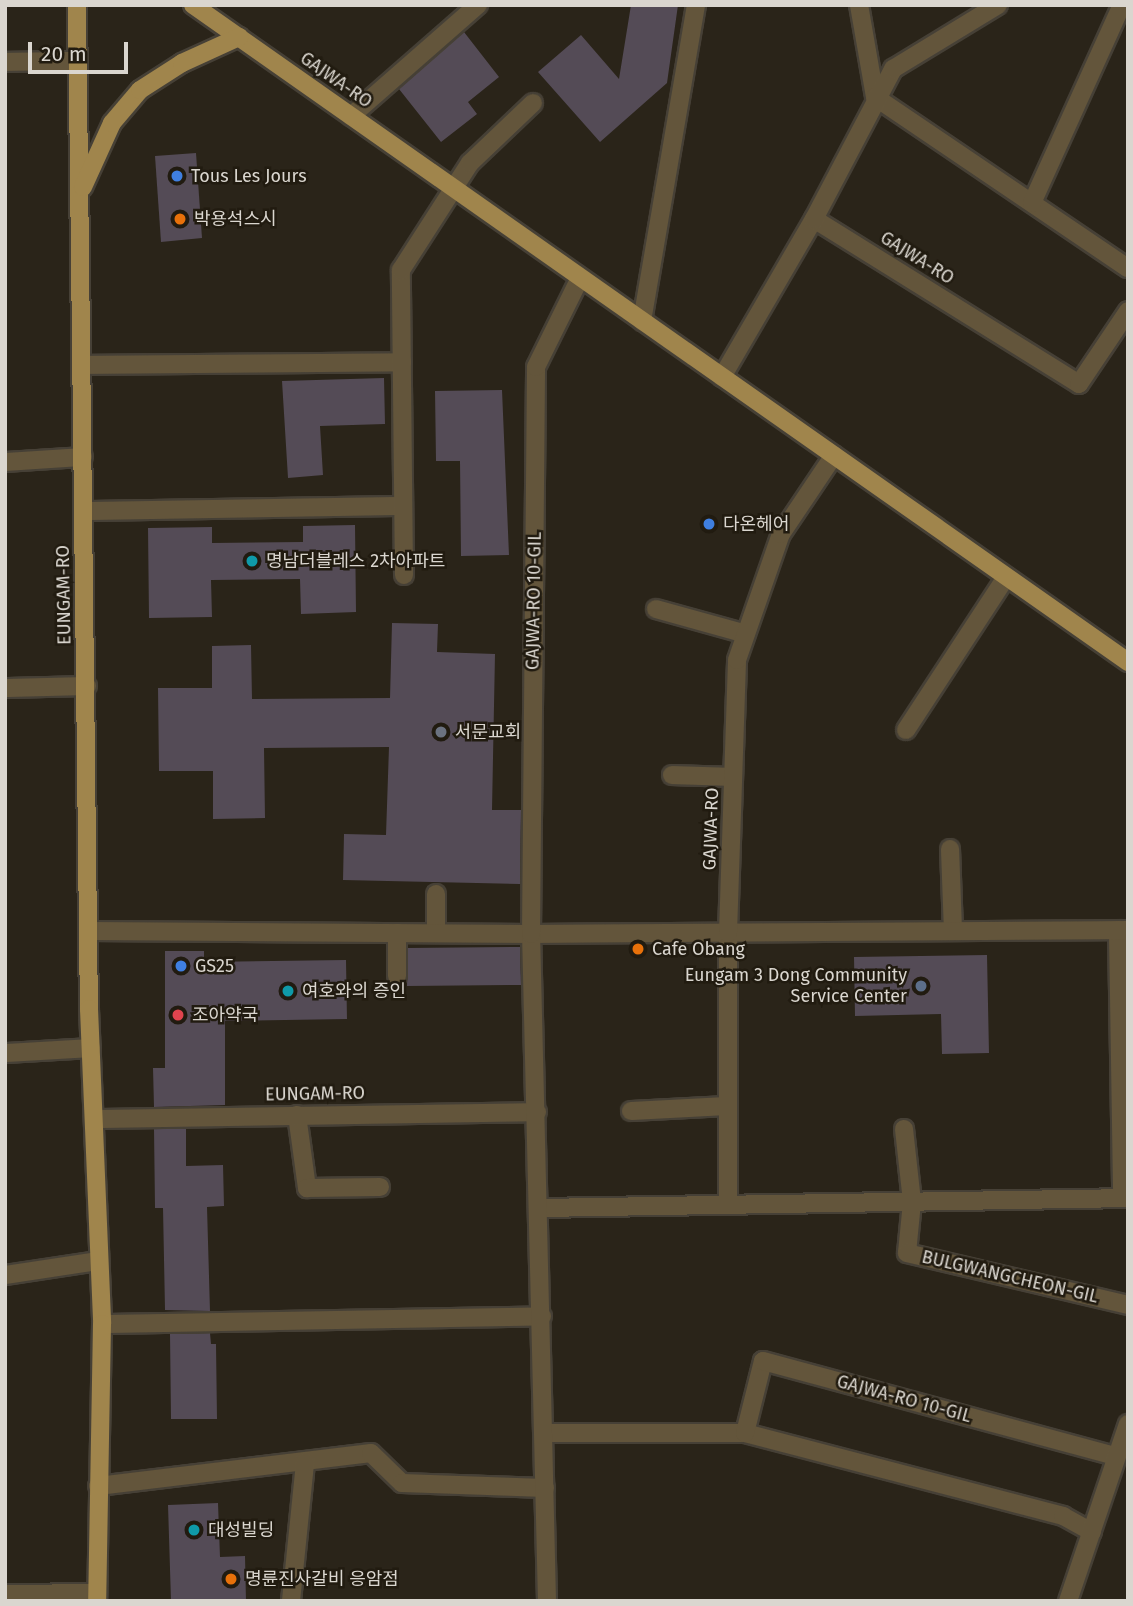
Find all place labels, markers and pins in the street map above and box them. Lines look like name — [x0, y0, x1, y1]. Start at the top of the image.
place label: Tous Les Jours — [191, 165, 307, 187]
marker: Tous Les Jours — [169, 168, 185, 184]
place label: 박용석스시 — [194, 208, 277, 230]
marker: 박용석스시 — [172, 211, 188, 227]
place label: 다온헤어 — [723, 513, 789, 535]
marker: 다온헤어 — [701, 516, 717, 532]
place label: 명남더블레스 2차아파트 — [266, 550, 445, 572]
marker: 명남더블레스 2차아파트 — [244, 553, 260, 569]
place label: 서문교회 — [455, 721, 521, 743]
marker: 서문교회 — [433, 724, 449, 740]
place label: Cafe Obang — [652, 938, 745, 960]
marker: Cafe Obang — [630, 941, 646, 957]
place label: GS25 — [195, 955, 234, 977]
marker: GS25 — [173, 958, 189, 974]
place label: Eungam 3 Dong Community Service Center — [685, 965, 907, 1007]
marker: Eungam 3 Dong Community Service Center — [913, 978, 929, 994]
place label: 여호와의 증인 — [302, 980, 406, 1002]
marker: 여호와의 증인 — [280, 983, 296, 999]
place label: 조아약국 — [192, 1004, 258, 1026]
marker: 조아약국 — [170, 1007, 186, 1023]
place label: 대성빌딩 — [208, 1519, 274, 1541]
marker: 대성빌딩 — [186, 1522, 202, 1538]
place label: 명륜진사갈비 응암점 — [245, 1568, 399, 1590]
marker: 명륜진사갈비 응암점 — [223, 1571, 239, 1587]

